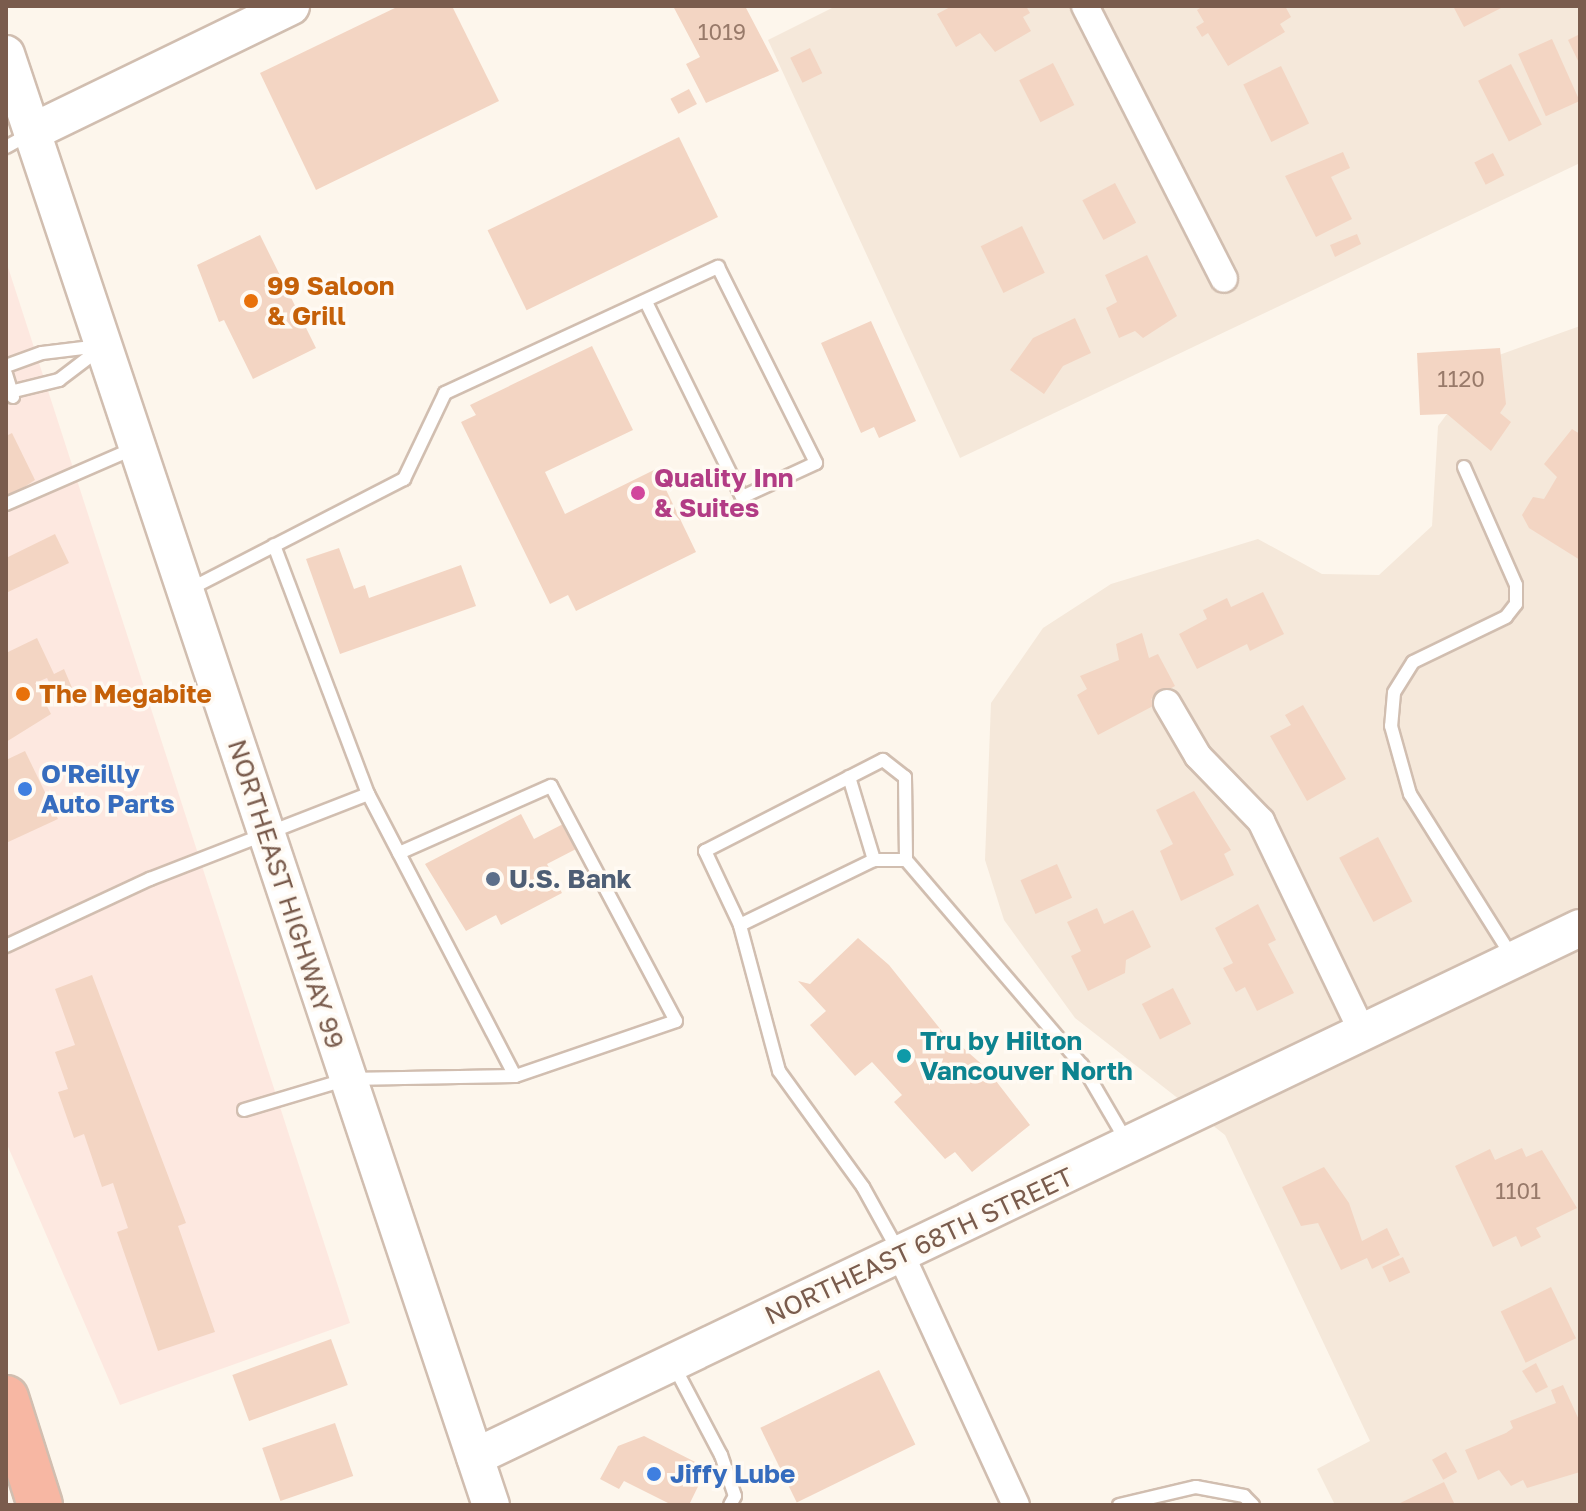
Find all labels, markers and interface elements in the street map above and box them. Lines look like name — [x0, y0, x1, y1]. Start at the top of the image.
house number: 1019 — [698, 19, 746, 45]
place label: 99 Saloon & Grill — [267, 270, 395, 332]
marker: 99 Saloon & Grill — [242, 292, 260, 310]
house number: 1120 — [1437, 366, 1485, 392]
place label: Quality Inn & Suites — [654, 462, 793, 524]
marker: Quality Inn & Suites — [629, 484, 647, 502]
place label: The Megabite — [39, 678, 212, 710]
marker: The Megabite — [14, 685, 32, 703]
street label: NORTHEAST HIGHWAY 99 — [221, 736, 351, 1052]
place label: O'Reilly Auto Parts — [41, 758, 175, 820]
marker: O'Reilly Auto Parts — [16, 780, 34, 798]
place label: U.S. Bank — [509, 863, 632, 895]
marker: U.S. Bank — [484, 870, 502, 888]
place label: Tru by Hilton Vancouver North — [920, 1025, 1133, 1086]
marker: Tru by Hilton Vancouver North — [895, 1047, 913, 1065]
street label: NORTHEAST 68TH STREET — [760, 1161, 1078, 1331]
house number: 1101 — [1495, 1178, 1541, 1204]
place label: Jiffy Lube — [670, 1458, 795, 1490]
marker: Jiffy Lube — [645, 1465, 663, 1483]

